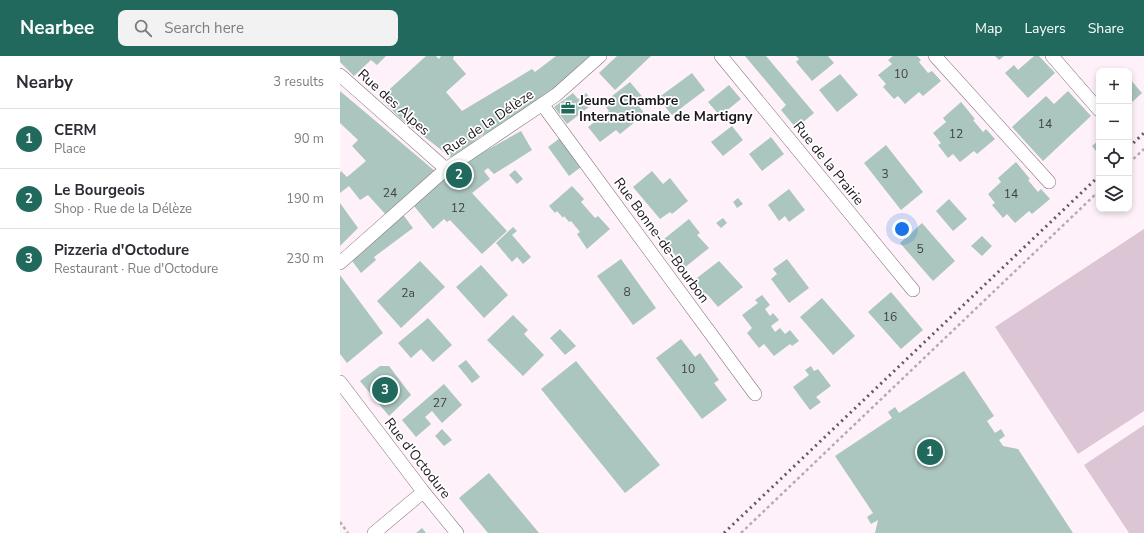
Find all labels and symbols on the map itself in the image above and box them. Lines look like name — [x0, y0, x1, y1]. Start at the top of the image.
street label: Rue des Alpes — [354, 65, 434, 140]
house number: 10 — [894, 66, 908, 82]
street label: Rue de la Délèze — [439, 85, 537, 160]
place label: Jeune Chambre Internationale de Martigny — [578, 91, 753, 126]
office icon: Jeune Chambre Internationale de Martigny — [560, 100, 576, 116]
house number: 14 — [1038, 116, 1052, 132]
street label: Rue de la Prairie — [789, 117, 868, 209]
house number: 12 — [949, 126, 963, 142]
pin: 2 — [446, 160, 472, 190]
house number: 3 — [881, 166, 889, 182]
street label: Rue Bonne-de-Bourbon — [610, 174, 714, 307]
house number: 24 — [383, 185, 397, 201]
house number: 14 — [1004, 186, 1018, 202]
house number: 12 — [451, 200, 465, 216]
your location — [892, 219, 912, 239]
house number: 5 — [916, 241, 924, 257]
house number: 8 — [623, 284, 631, 300]
house number: 2a — [401, 285, 415, 301]
house number: 16 — [883, 309, 897, 325]
house number: 10 — [681, 361, 695, 377]
pin: 3 — [372, 375, 398, 405]
house number: 27 — [433, 395, 447, 411]
street label: Rue d'Octodure — [380, 414, 455, 503]
pin: 1 — [917, 437, 943, 467]

